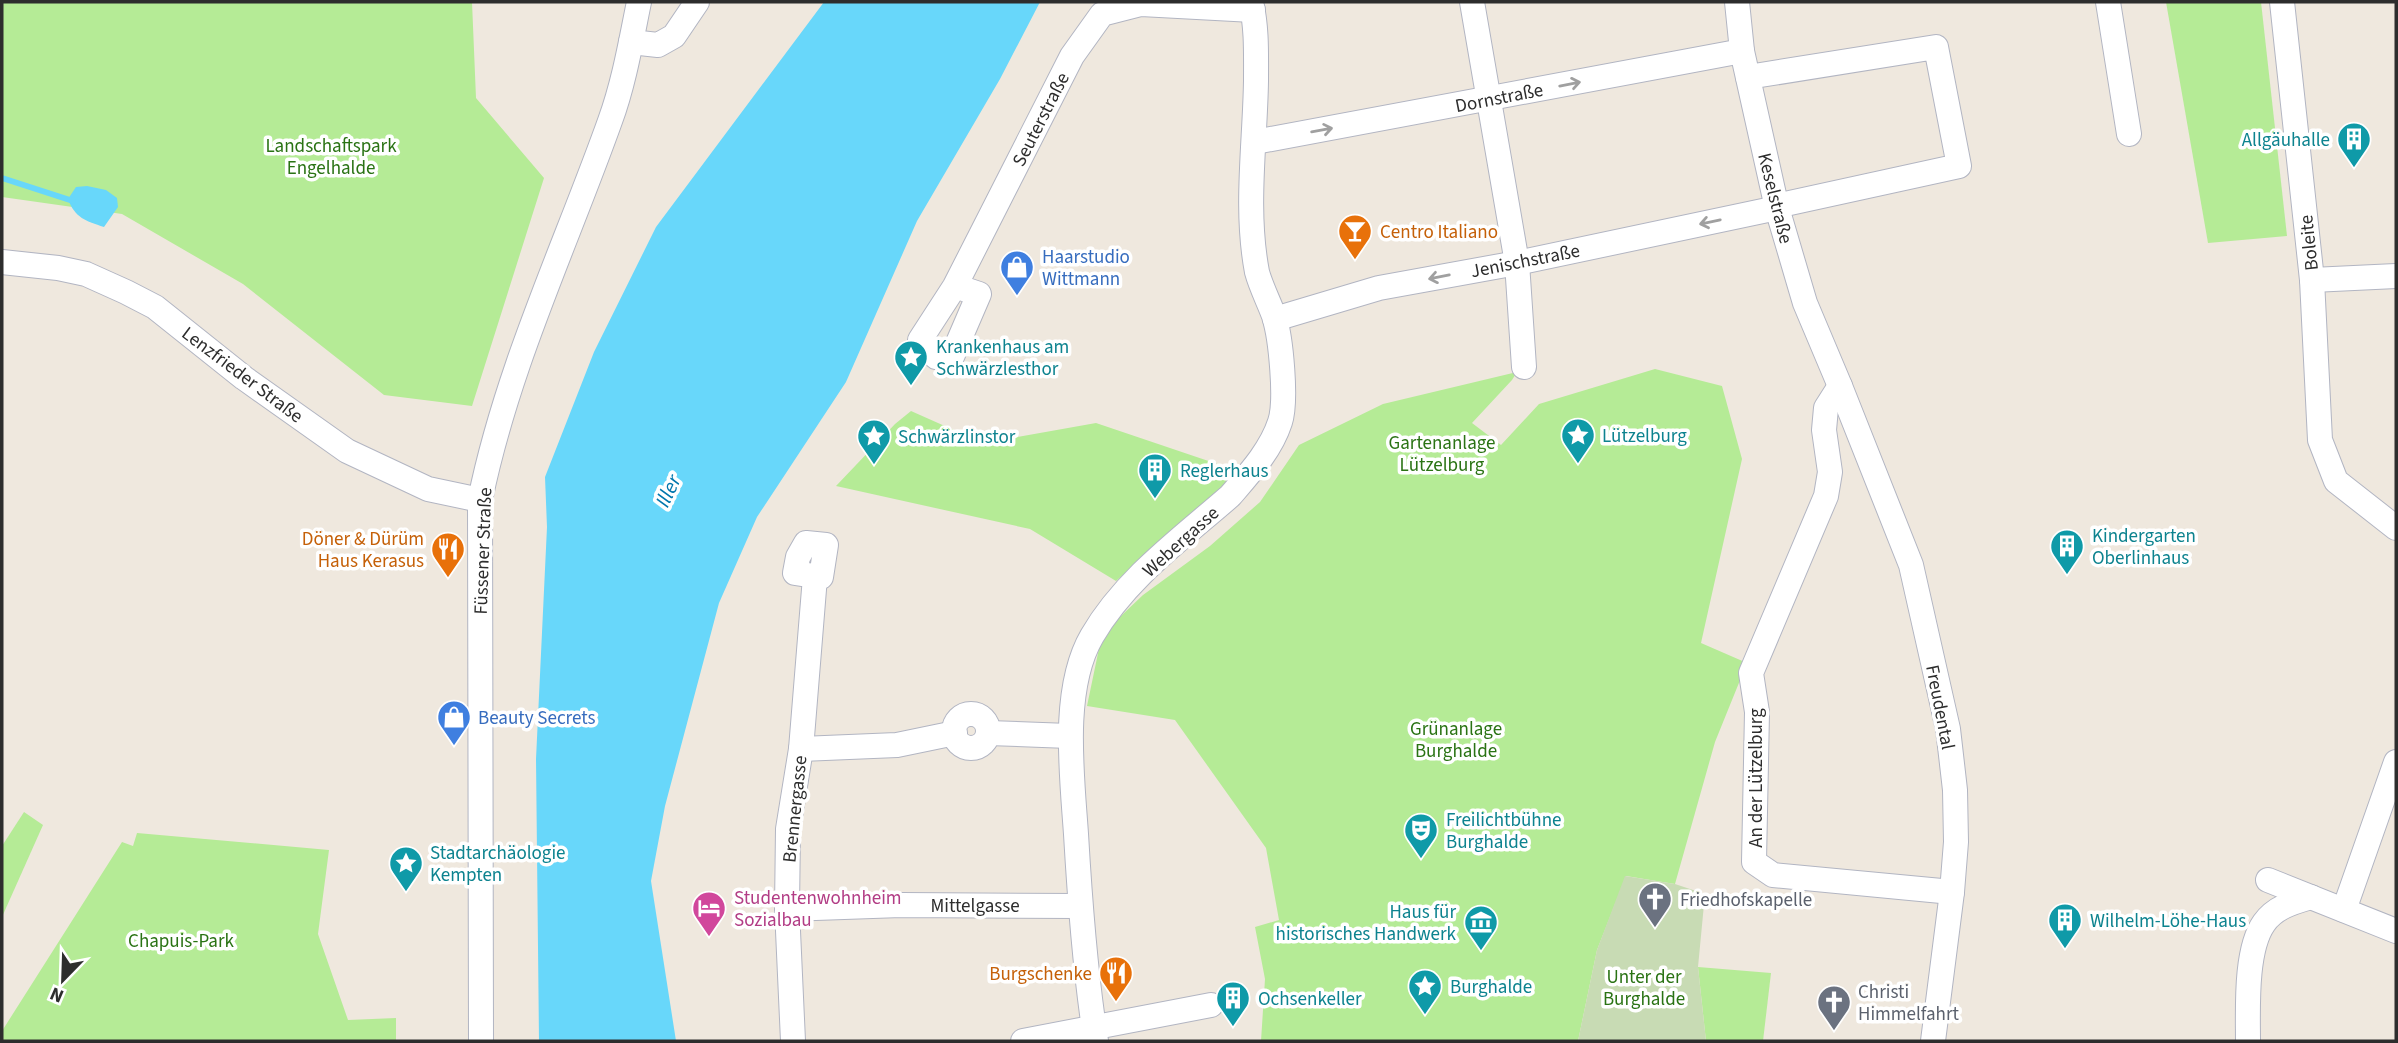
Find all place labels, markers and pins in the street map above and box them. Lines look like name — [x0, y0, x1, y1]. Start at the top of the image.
building icon: Allgäuhalle — [2335, 120, 2373, 169]
place label: Allgäuhalle — [2242, 127, 2330, 154]
bar icon: Centro Italiano — [1336, 212, 1374, 261]
place label: Centro Italiano — [1380, 219, 1498, 246]
place label: Haarstudio Wittmann — [1042, 244, 1130, 293]
shop icon: Haarstudio Wittmann — [998, 248, 1036, 297]
place label: Krankenhaus am Schwärzlesthor — [936, 334, 1069, 383]
place icon: Krankenhaus am Schwärzlesthor — [892, 338, 930, 387]
place icon: Lützelburg — [1559, 416, 1597, 465]
place icon: Schwärzlinstor — [855, 417, 893, 466]
place label: Lützelburg — [1602, 423, 1687, 450]
place label: Schwärzlinstor — [898, 424, 1016, 451]
building icon: Reglerhaus — [1136, 451, 1174, 500]
place label: Reglerhaus — [1180, 458, 1269, 485]
place label: Kindergarten Oberlinhaus — [2092, 523, 2196, 572]
place label: Döner & Dürüm Haus Kerasus — [302, 526, 424, 575]
building icon: Kindergarten Oberlinhaus — [2048, 527, 2086, 576]
restaurant icon: Döner & Dürüm Haus Kerasus — [429, 530, 467, 579]
shop icon: Beauty Secrets — [435, 698, 473, 747]
place label: Beauty Secrets — [478, 705, 595, 732]
place label: Freilichtbühne Burghalde — [1446, 807, 1561, 856]
theatre icon: Freilichtbühne Burghalde — [1402, 811, 1440, 860]
place label: Stadtarchäologie Kempten — [430, 840, 566, 889]
place icon: Stadtarchäologie Kempten — [387, 844, 425, 893]
church icon: Friedhofskapelle — [1636, 880, 1674, 929]
place label: Studentenwohnheim Sozialbau — [734, 885, 902, 934]
place label: Friedhofskapelle — [1680, 887, 1812, 914]
hotel icon: Studentenwohnheim Sozialbau — [690, 889, 728, 938]
place label: Haus für historisches Handwerk — [1276, 899, 1457, 948]
building icon: Wilhelm-Löhe-Haus — [2046, 901, 2084, 950]
museum icon: Haus für historisches Handwerk — [1462, 903, 1500, 952]
place label: Wilhelm-Löhe-Haus — [2090, 908, 2246, 935]
restaurant icon: Burgschenke — [1097, 954, 1135, 1003]
place label: Burgschenke — [989, 961, 1092, 988]
place icon: Burghalde — [1406, 967, 1444, 1016]
place label: Burghalde — [1450, 974, 1532, 1001]
building icon: Ochsenkeller — [1214, 979, 1252, 1028]
place label: Christi Himmelfahrt — [1858, 979, 1960, 1028]
church icon: Christi Himmelfahrt — [1815, 983, 1853, 1032]
place label: Ochsenkeller — [1258, 986, 1362, 1013]

